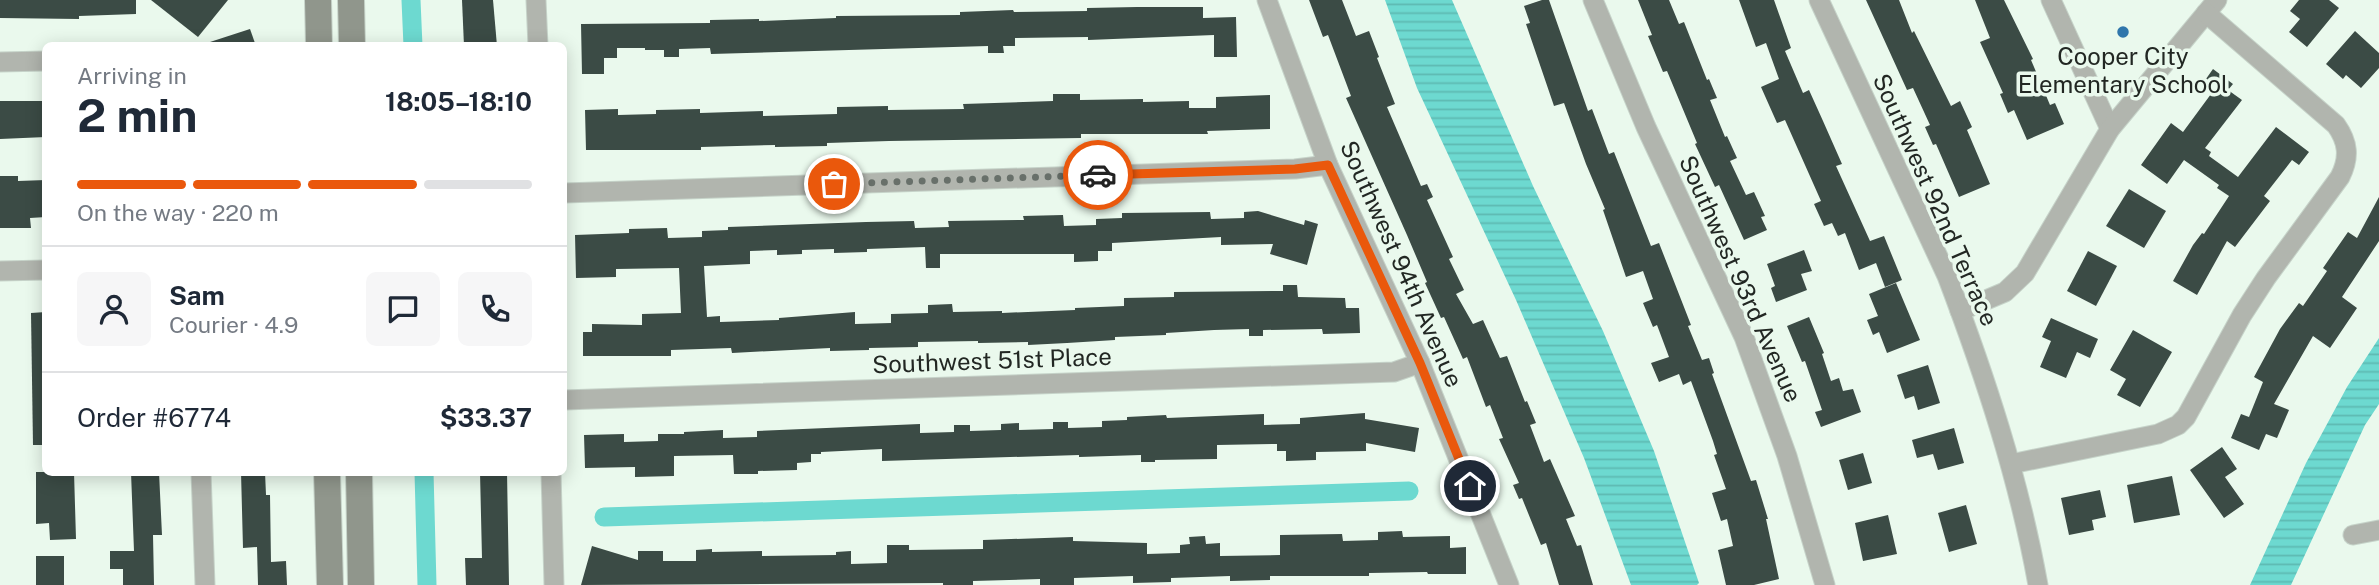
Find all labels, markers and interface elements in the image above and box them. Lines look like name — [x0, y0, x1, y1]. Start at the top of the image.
marker: Cooper City Elementary School — [2115, 24, 2131, 40]
place label: Cooper City Elementary School — [2018, 42, 2228, 98]
text: Arriving in — [77, 62, 187, 89]
street label: Southwest 92nd Terrace — [1868, 69, 2004, 330]
text: 18:05–18:10 — [385, 86, 532, 117]
text: 2 min — [77, 88, 197, 142]
street label: Southwest 94th Avenue — [1335, 136, 1469, 391]
courier — [1063, 140, 1133, 210]
street label: Southwest 93rd Avenue — [1674, 151, 1808, 406]
pin — [804, 154, 864, 214]
icon: car — [1079, 156, 1117, 194]
icon: bag — [815, 165, 853, 203]
text: On the way · 220 m — [77, 199, 279, 226]
button: person — [77, 272, 151, 346]
button: chat — [366, 272, 440, 346]
button: phone — [458, 272, 532, 346]
text: Sam — [169, 280, 225, 311]
text: Courier · 4.9 — [169, 311, 298, 338]
street label: Southwest 51st Place — [872, 342, 1112, 378]
text: Order #6774 — [77, 402, 231, 433]
text: $33.37 — [440, 402, 532, 433]
pin — [1440, 456, 1500, 516]
icon: home — [1451, 467, 1489, 505]

